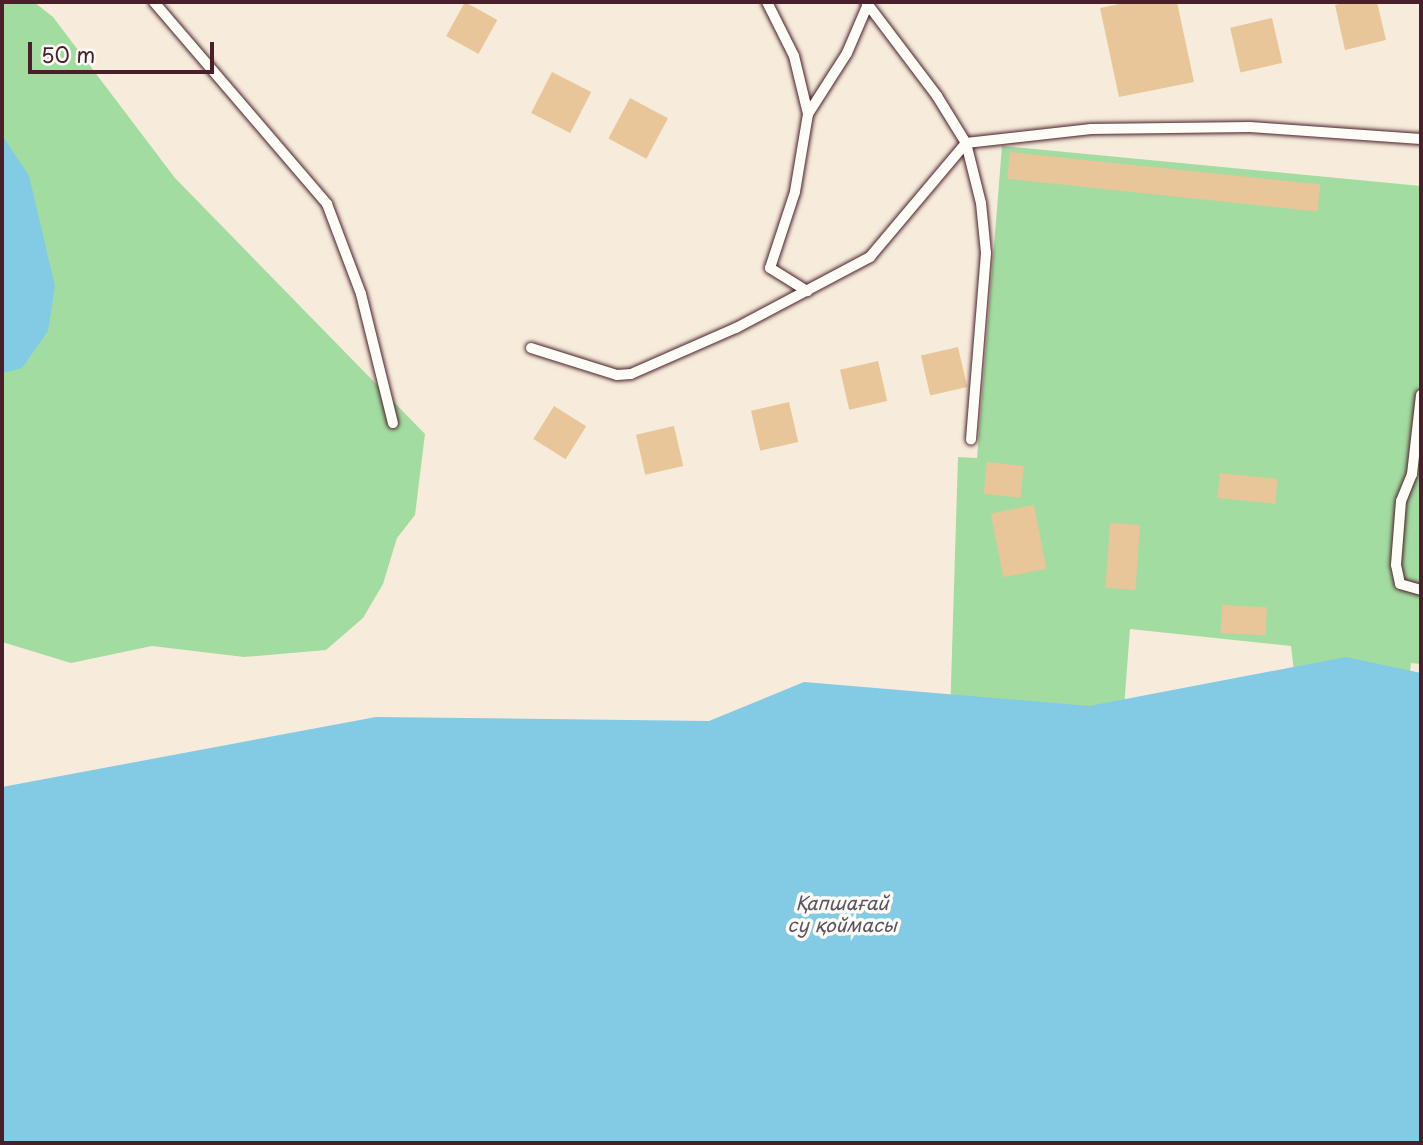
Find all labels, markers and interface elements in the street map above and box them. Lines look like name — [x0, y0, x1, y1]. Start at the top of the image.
scale bar — [32, 28, 217, 72]
text: 50 m — [41, 38, 95, 70]
water label: Қапшағай су қоймасы — [787, 892, 897, 936]

